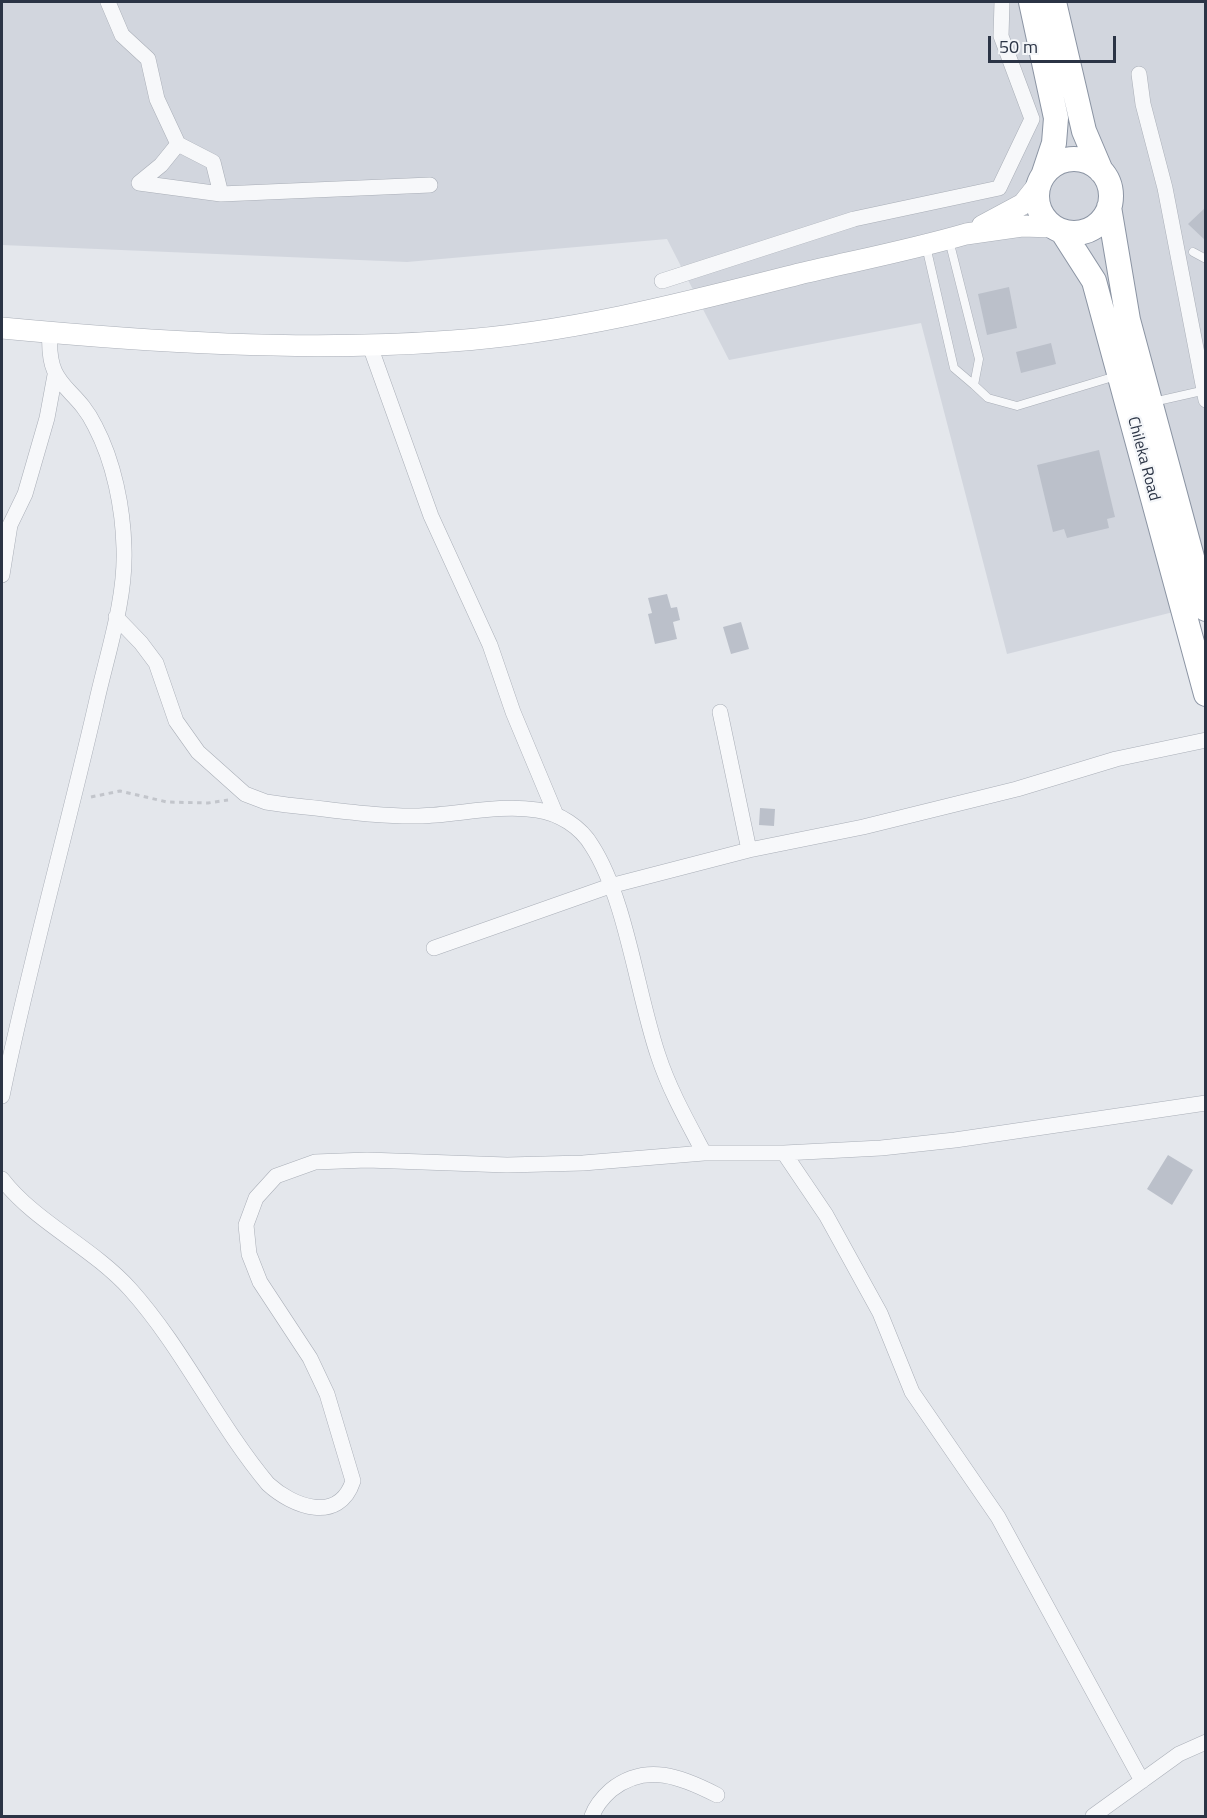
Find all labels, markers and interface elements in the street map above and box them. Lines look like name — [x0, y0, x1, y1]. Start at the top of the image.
scale bar — [991, 24, 1118, 62]
text: 50 m — [999, 33, 1038, 60]
street label: Chileka Road — [1123, 415, 1163, 503]

